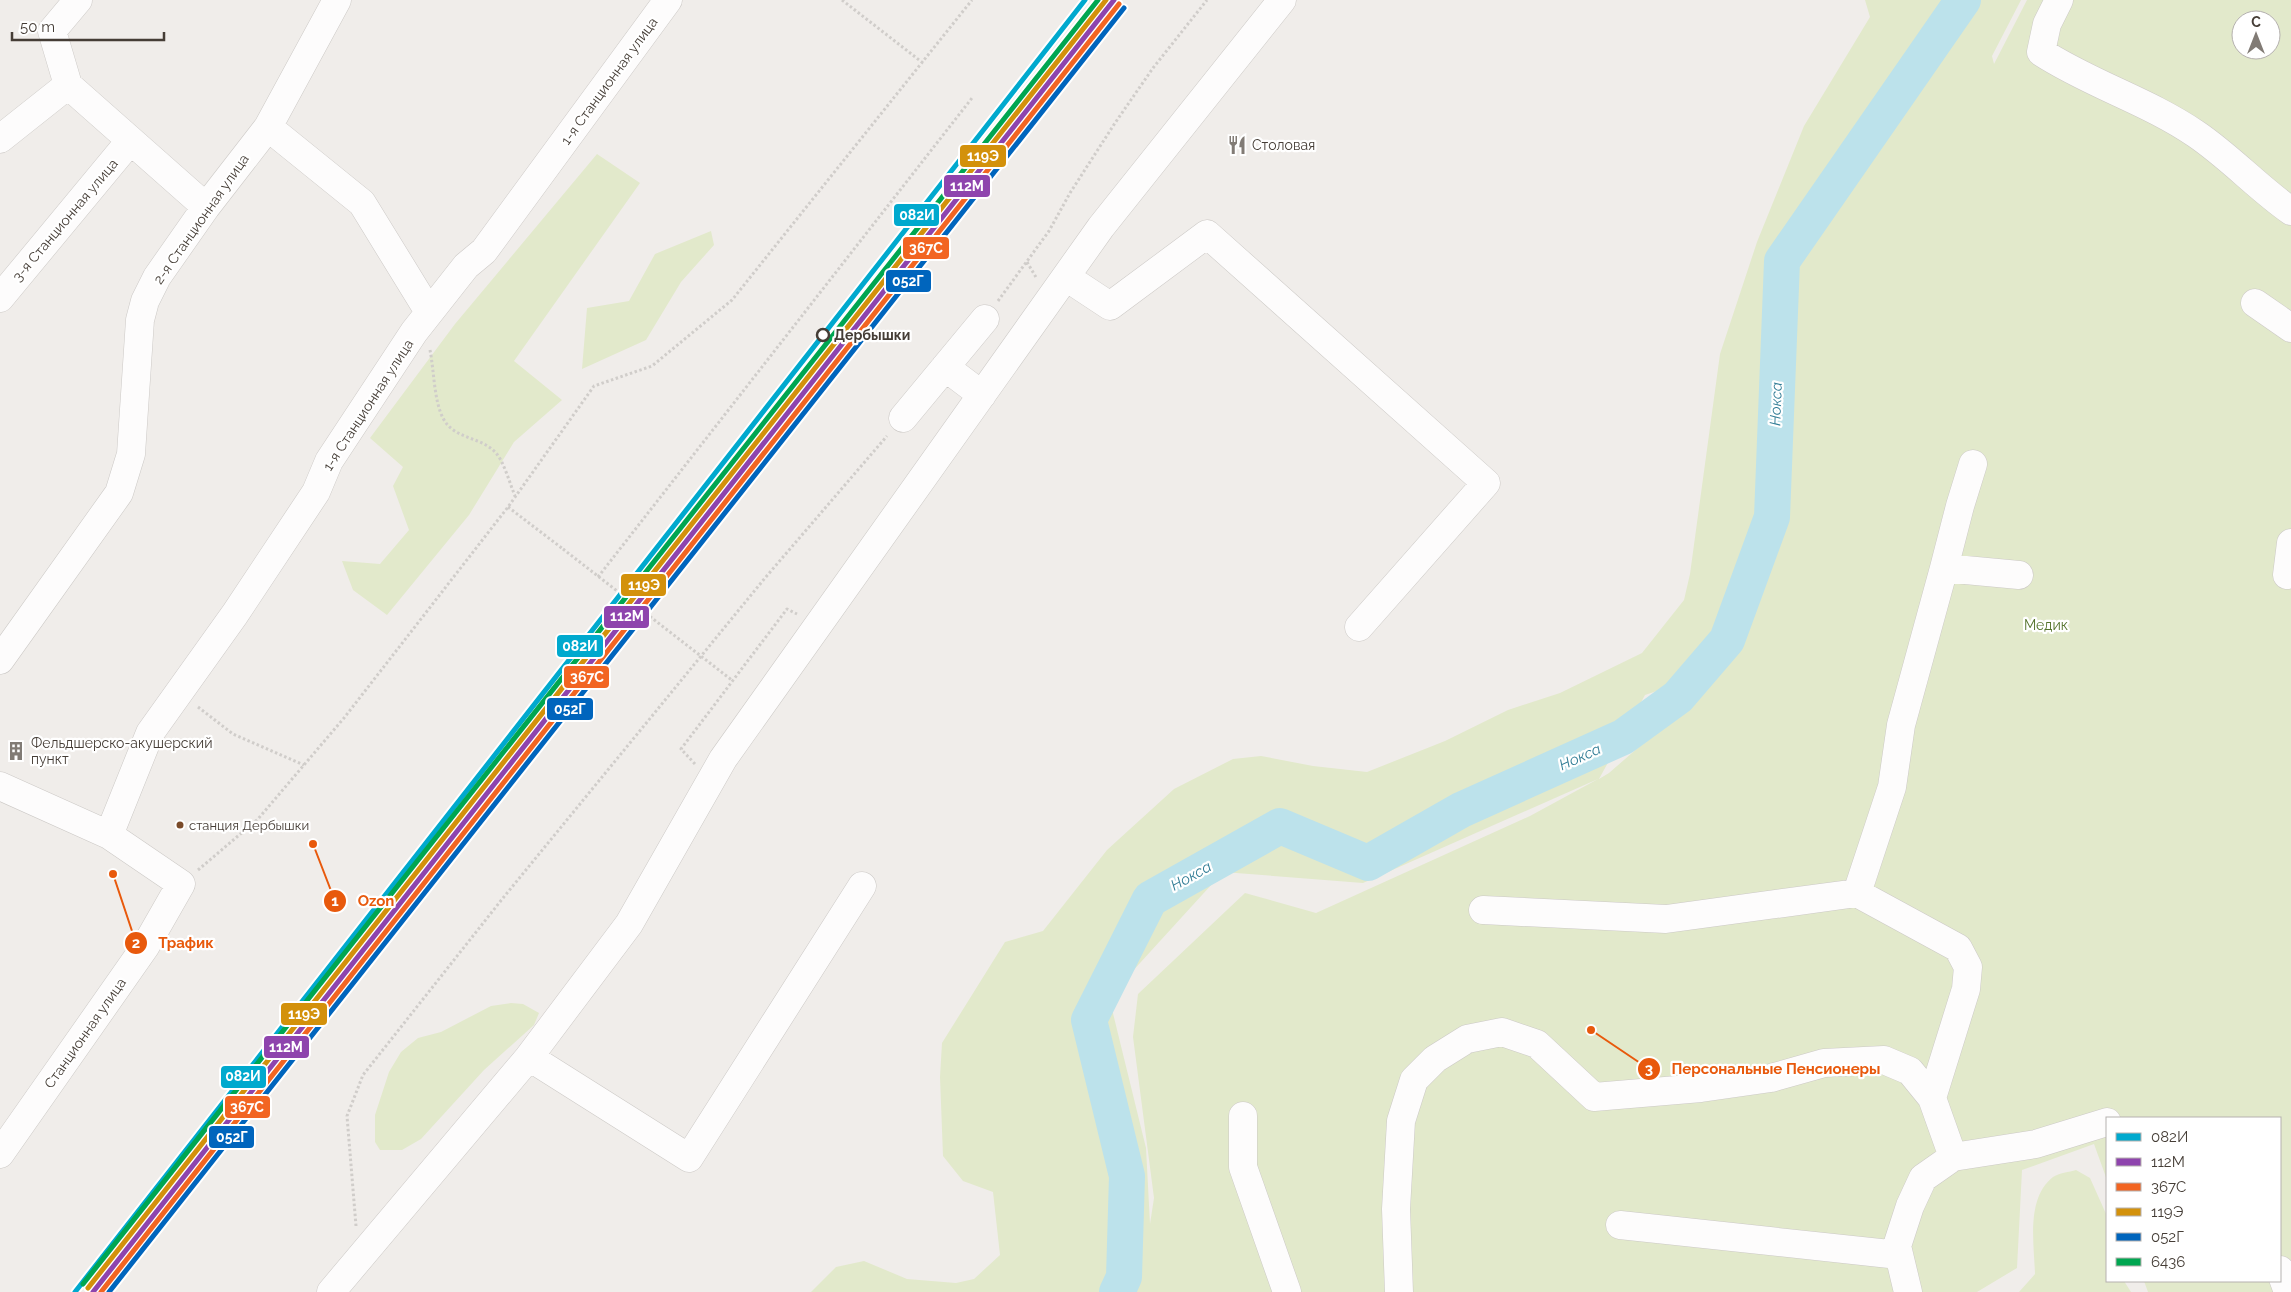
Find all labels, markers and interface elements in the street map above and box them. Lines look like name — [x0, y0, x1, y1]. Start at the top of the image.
scale bar — [12, 10, 165, 42]
north arrow — [2231, 10, 2281, 60]
street label: 1-я Станционная улица — [557, 14, 661, 148]
text: С — [2251, 14, 2261, 30]
text: 50 m — [20, 18, 55, 36]
restaurant icon: Столовая — [1226, 134, 1248, 156]
place label: Столовая — [1252, 137, 1315, 153]
line badge: 119Э — [959, 144, 1007, 168]
text: 119Э — [967, 148, 999, 164]
street label: 2-я Станционная улица — [150, 151, 252, 287]
street label: 3-я Станционная улица — [9, 155, 121, 285]
line badge: 112М — [943, 174, 991, 198]
text: 112М — [950, 178, 984, 194]
line badge: 082И — [893, 203, 940, 227]
text: 082И — [899, 207, 935, 223]
line badge: 367С — [902, 236, 950, 260]
text: 367С — [909, 240, 943, 256]
line badge: 052Г — [885, 269, 932, 293]
text: 052Г — [892, 273, 924, 289]
place label: Дербышки — [834, 327, 910, 343]
marker: Дербышки — [816, 328, 830, 342]
street label: 1-я Станционная улица — [320, 336, 416, 474]
water label: Нокса — [1766, 382, 1786, 426]
line badge: 119Э — [620, 573, 667, 597]
text: 119Э — [628, 577, 660, 593]
line badge: 112М — [603, 605, 650, 629]
text: 112М — [610, 608, 644, 624]
park label: Медик — [2024, 617, 2068, 633]
line badge: 082И — [556, 634, 604, 658]
text: 082И — [562, 638, 598, 654]
line badge: 367С — [563, 665, 610, 689]
text: 367С — [570, 669, 604, 685]
line badge: 052Г — [546, 697, 594, 721]
text: 052Г — [554, 701, 586, 717]
place label: Фельдшерско-акушерский пункт — [31, 735, 212, 767]
building icon: Фельдшерско-акушерский пункт — [5, 740, 27, 762]
water label: Нокса — [1556, 740, 1604, 774]
place label: станция Дербышки — [189, 818, 309, 833]
marker: станция Дербышки — [175, 820, 185, 830]
water label: Нокса — [1168, 858, 1215, 894]
callout: Ozon — [323, 886, 405, 916]
text: 1 — [331, 892, 339, 910]
text: Ozon — [358, 892, 394, 910]
callout: Трафик — [124, 928, 224, 958]
text: 2 — [132, 934, 140, 952]
text: Трафик — [158, 934, 214, 952]
street label: Станционная улица — [41, 975, 129, 1091]
line badge: 119Э — [280, 1002, 328, 1026]
text: 119Э — [288, 1006, 320, 1022]
line badge: 112М — [263, 1035, 310, 1059]
text: 112М — [269, 1039, 303, 1055]
callout: Персональные Пенсионеры — [1636, 1054, 1890, 1084]
text: 3 — [1645, 1060, 1653, 1078]
text: Персональные Пенсионеры — [1671, 1060, 1881, 1078]
line badge: 082И — [220, 1065, 267, 1089]
text: 082И — [225, 1068, 261, 1084]
line badge: 367С — [224, 1095, 271, 1119]
text: 367С — [230, 1099, 264, 1115]
legend — [2106, 1117, 2281, 1282]
line badge: 052Г — [208, 1125, 255, 1149]
text: 082И — [2151, 1128, 2188, 1146]
text: 052Г — [216, 1129, 248, 1145]
text: 112М — [2151, 1153, 2185, 1171]
text: 367С — [2151, 1178, 2186, 1196]
text: 119Э — [2151, 1203, 2184, 1221]
text: 052Г — [2151, 1228, 2184, 1246]
text: 6436 — [2151, 1253, 2185, 1271]

